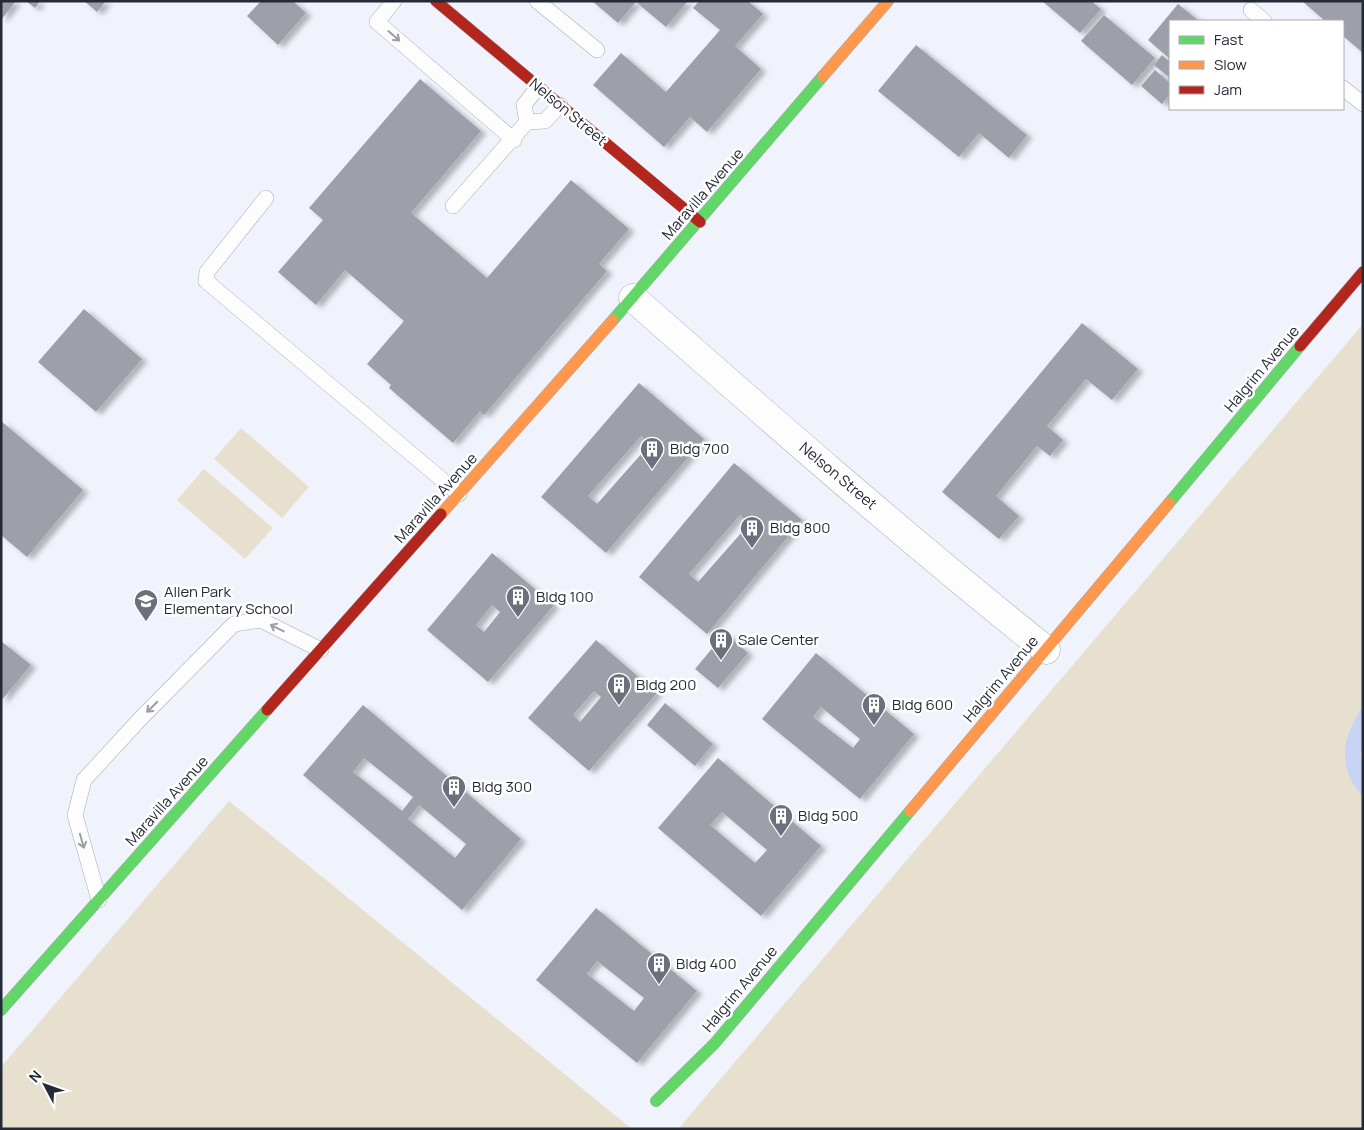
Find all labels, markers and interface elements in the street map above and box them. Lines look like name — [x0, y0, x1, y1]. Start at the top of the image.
legend — [1169, 20, 1344, 110]
text: Fast — [1214, 29, 1243, 50]
one-way arrow — [387, 31, 400, 42]
text: Slow — [1214, 54, 1247, 75]
street label: Nelson Street — [525, 73, 612, 150]
text: Jam — [1214, 79, 1242, 100]
street label: Maravilla Avenue — [657, 143, 748, 244]
street label: Halgrim Avenue — [1219, 321, 1304, 416]
building icon: Bldg 700 — [639, 436, 665, 470]
street label: Nelson Street — [795, 437, 882, 514]
place label: Bldg 700 — [670, 438, 729, 459]
street label: Maravilla Avenue — [389, 448, 482, 547]
building icon: Bldg 800 — [739, 515, 765, 549]
place label: Bldg 800 — [770, 517, 830, 538]
place label: Allen Park Elementary School — [164, 581, 293, 619]
building icon: Bldg 100 — [505, 584, 531, 618]
place label: Bldg 100 — [536, 586, 594, 607]
school or university icon: Allen Park Elementary School — [133, 588, 159, 622]
one-way arrow — [270, 623, 285, 632]
building icon: Sale Center — [708, 627, 734, 661]
place label: Sale Center — [738, 629, 820, 650]
street label: Halgrim Avenue — [958, 631, 1043, 726]
building icon: Bldg 200 — [606, 672, 632, 706]
place label: Bldg 200 — [636, 674, 696, 695]
building icon: Bldg 600 — [861, 692, 887, 726]
place label: Bldg 600 — [892, 694, 953, 715]
one-way arrow — [146, 701, 158, 713]
street label: Maravilla Avenue — [120, 751, 213, 850]
building icon: Bldg 300 — [441, 774, 467, 808]
place label: Bldg 300 — [472, 776, 532, 797]
building icon: Bldg 500 — [768, 803, 794, 837]
place label: Bldg 500 — [798, 805, 858, 826]
one-way arrow — [78, 833, 88, 849]
street label: Halgrim Avenue — [697, 941, 782, 1036]
building icon: Bldg 400 — [646, 951, 672, 985]
place label: Bldg 400 — [676, 953, 737, 974]
north arrow — [20, 1060, 70, 1110]
text: N — [24, 1066, 45, 1086]

